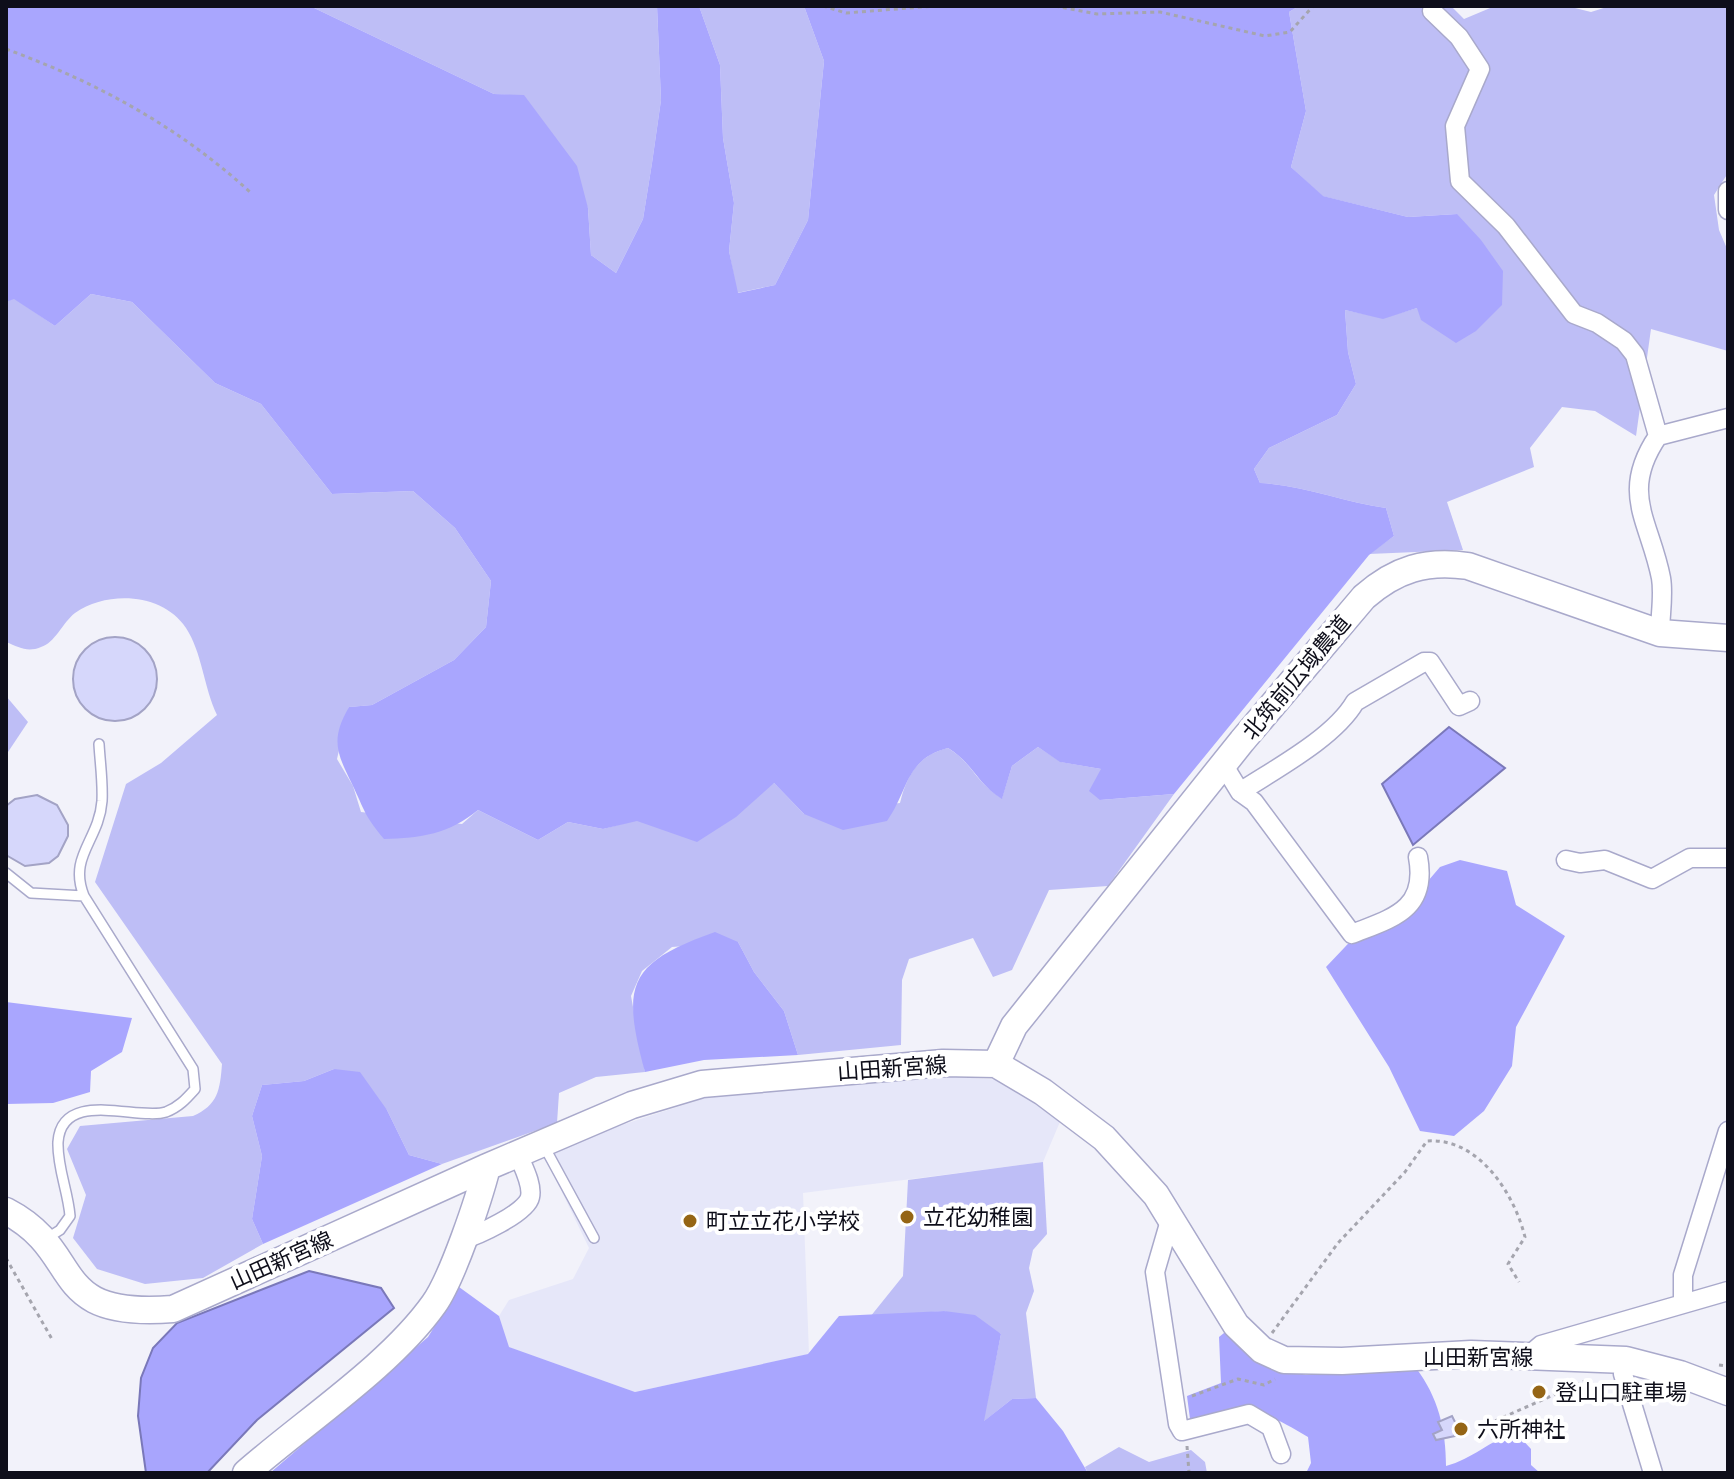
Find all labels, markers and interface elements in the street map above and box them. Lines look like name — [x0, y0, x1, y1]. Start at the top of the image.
street label: 北筑前広域農道 — [1237, 610, 1356, 745]
street label: 山田新宮線 — [836, 1052, 948, 1086]
place label: 立花幼稚園 — [923, 1205, 1033, 1231]
marker: 立花幼稚園 — [898, 1208, 916, 1226]
place label: 町立立花小学校 — [706, 1209, 860, 1235]
marker: 町立立花小学校 — [681, 1212, 699, 1230]
street label: 山田新宮線 — [226, 1227, 337, 1295]
street label: 山田新宮線 — [1423, 1345, 1533, 1371]
place label: 登山口駐車場 — [1555, 1380, 1687, 1406]
marker: 登山口駐車場 — [1530, 1383, 1548, 1401]
place label: 六所神社 — [1477, 1417, 1565, 1443]
marker: 六所神社 — [1452, 1420, 1470, 1438]

